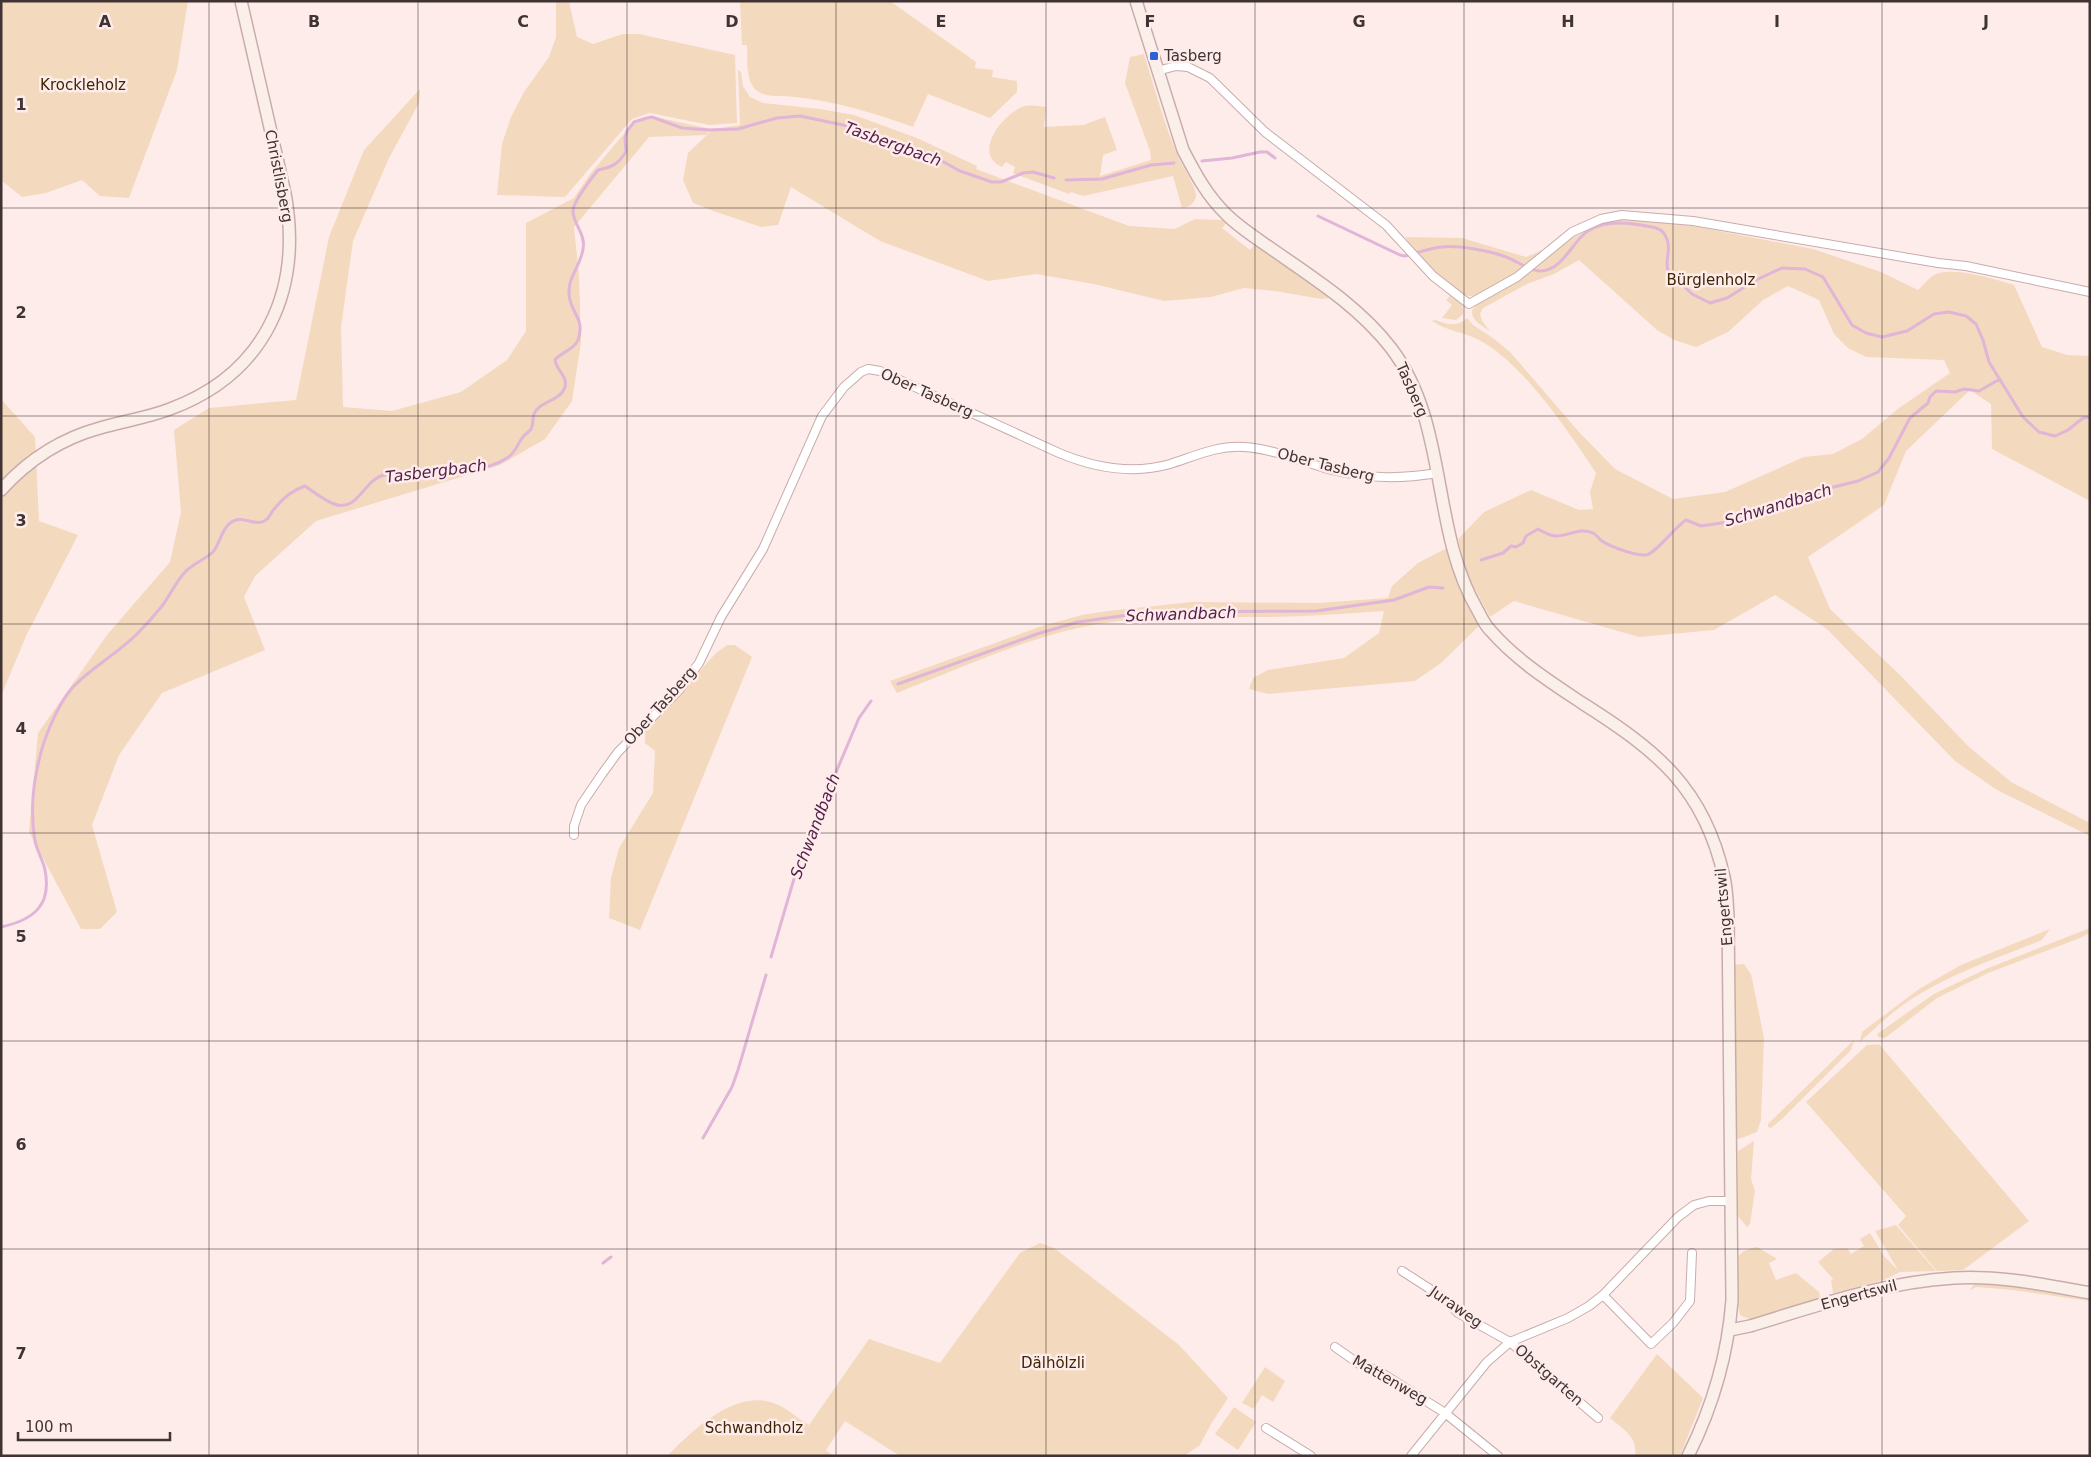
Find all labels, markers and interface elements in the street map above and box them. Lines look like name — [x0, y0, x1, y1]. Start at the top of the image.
text: A — [99, 12, 112, 31]
text: B — [308, 12, 320, 31]
text: C — [517, 12, 529, 31]
text: D — [725, 12, 739, 31]
text: E — [936, 12, 946, 31]
text: F — [1145, 12, 1155, 31]
text: G — [1352, 12, 1366, 31]
text: H — [1561, 12, 1575, 31]
text: I — [1774, 12, 1780, 31]
text: J — [1982, 12, 1989, 31]
place label: Tasberg — [1163, 47, 1222, 65]
marker: Tasberg — [1148, 50, 1160, 62]
park label: Krockleholz — [40, 76, 126, 94]
text: 1 — [15, 95, 27, 114]
water label: Tasbergbach — [842, 118, 944, 170]
street label: Christlisberg — [261, 128, 297, 224]
park label: Bürglenholz — [1667, 271, 1756, 289]
text: 2 — [15, 303, 27, 322]
street label: Tasberg — [1392, 359, 1432, 420]
street label: Ober Tasberg — [878, 365, 976, 421]
street label: Ober Tasberg — [1276, 444, 1376, 486]
water label: Tasbergbach — [384, 455, 488, 487]
water label: Schwandbach — [1722, 480, 1834, 530]
text: 3 — [15, 511, 27, 530]
water label: Schwandbach — [1125, 603, 1237, 625]
street label: Ober Tasberg — [620, 663, 700, 749]
text: 4 — [15, 719, 27, 738]
water label: Schwandbach — [786, 771, 844, 881]
street label: Engertswil — [1712, 867, 1736, 947]
text: 5 — [15, 927, 27, 946]
text: 6 — [15, 1135, 27, 1154]
street label: Engertswil — [1819, 1276, 1899, 1314]
street label: Juraweg — [1425, 1282, 1486, 1332]
street label: Obstgarten — [1511, 1340, 1587, 1410]
text: 7 — [15, 1344, 27, 1363]
street label: Mattenweg — [1349, 1351, 1431, 1409]
park label: Dälhölzli — [1021, 1354, 1085, 1372]
scale bar — [18, 1410, 170, 1442]
text: 100 m — [25, 1418, 73, 1436]
park label: Schwandholz — [705, 1419, 803, 1437]

